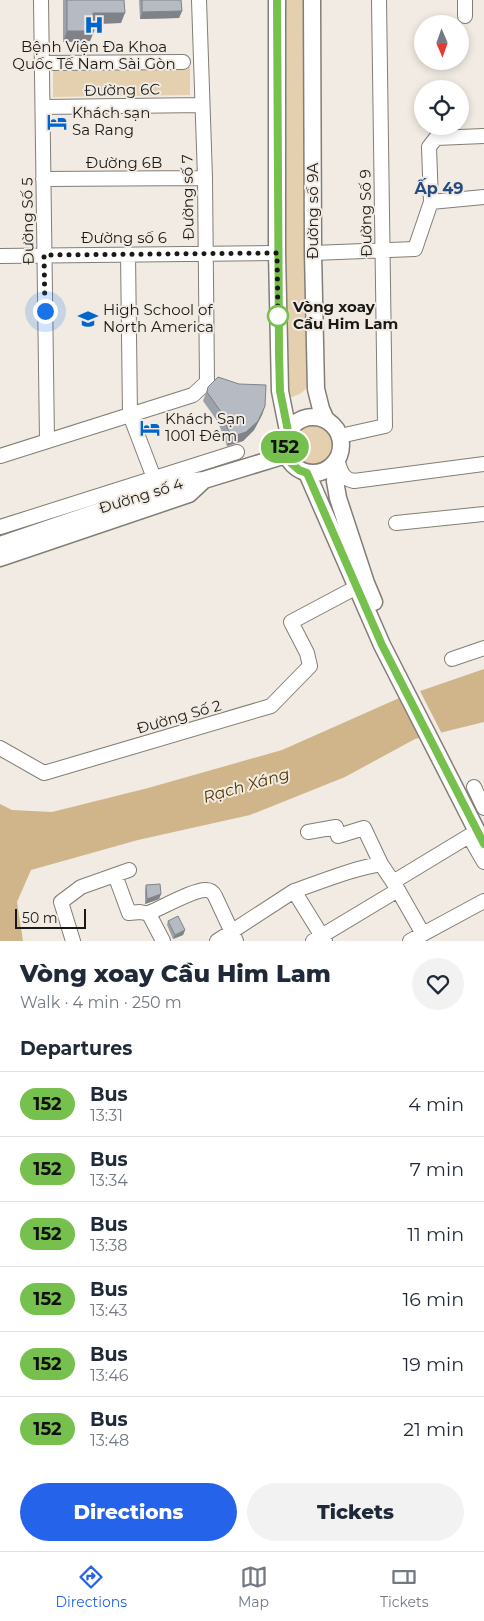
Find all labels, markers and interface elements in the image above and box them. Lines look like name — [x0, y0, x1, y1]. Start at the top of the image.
hospital icon: Bệnh Viện Đa Khoa Quốc Tế Nam Sài Gòn — [83, 14, 105, 36]
north arrow — [414, 15, 469, 70]
map controls — [414, 15, 469, 135]
place label: Bệnh Viện Đa Khoa Quốc Tế Nam Sài Gòn — [12, 37, 176, 73]
street label: Đường 6C — [84, 79, 160, 100]
button: locate — [414, 80, 469, 135]
place label: Khách sạn Sa Rang — [72, 103, 150, 139]
hotel icon: Khách sạn Sa Rang — [46, 111, 68, 133]
street label: Đường 6B — [86, 153, 162, 172]
street label: Đường số 7 — [177, 154, 198, 240]
street label: Đường số 9A — [303, 162, 322, 259]
street label: Đường Số 9 — [355, 169, 376, 257]
street label: Đường Số 5 — [17, 177, 38, 265]
district label: Ấp 49 — [414, 177, 463, 198]
street label: Đường số 6 — [81, 228, 167, 247]
place label: Vòng xoay Cầu Him Lam — [292, 297, 398, 333]
your location — [33, 299, 58, 324]
place label: High School of North America — [103, 300, 214, 336]
marker: Vòng xoay Cầu Him Lam — [267, 305, 289, 327]
school or university icon: High School of North America — [77, 308, 99, 330]
place label: Khách Sạn 1001 Đêm — [165, 409, 245, 445]
hotel icon: Khách Sạn 1001 Đêm — [139, 417, 161, 439]
line badge: 152 — [256, 431, 314, 463]
text: 152 — [271, 436, 299, 458]
street label: Đường số 4 — [97, 474, 185, 517]
street label: Đường Số 2 — [134, 695, 223, 738]
water label: Rạch Xáng — [201, 764, 292, 807]
scale bar — [15, 906, 86, 929]
text: 50 m — [22, 909, 58, 927]
button: heart — [412, 958, 464, 1010]
text: Vòng xoay Cầu Him Lam — [20, 959, 331, 988]
text: Walk · 4 min · 250 m — [20, 993, 182, 1012]
text: Departures — [20, 1037, 132, 1060]
text: Bus — [90, 1083, 128, 1106]
text: 152 — [33, 1093, 62, 1115]
text: 4 min — [408, 1093, 464, 1116]
text: 13:31 — [90, 1106, 123, 1125]
text: Bus — [90, 1148, 128, 1171]
text: 152 — [33, 1158, 62, 1180]
text: 7 min — [410, 1158, 464, 1181]
text: 13:34 — [90, 1171, 128, 1190]
text: Bus — [90, 1213, 128, 1236]
text: 152 — [33, 1223, 62, 1245]
text: 11 min — [407, 1223, 464, 1246]
text: 13:38 — [90, 1236, 127, 1255]
text: Bus — [90, 1278, 128, 1301]
text: 152 — [33, 1288, 62, 1310]
text: 16 min — [402, 1288, 464, 1311]
text: 13:43 — [90, 1301, 128, 1320]
text: Bus — [90, 1343, 128, 1366]
text: 152 — [33, 1353, 62, 1375]
text: 19 min — [402, 1353, 464, 1376]
text: 13:46 — [90, 1366, 129, 1385]
text: Bus — [90, 1408, 128, 1431]
text: 152 — [33, 1418, 62, 1440]
text: 21 min — [403, 1418, 464, 1441]
text: 13:48 — [90, 1431, 129, 1450]
button: Directions — [20, 1483, 237, 1541]
button: Tickets — [247, 1483, 464, 1541]
tab: Directions — [55, 1563, 127, 1611]
tab: Map — [238, 1563, 269, 1611]
tab: Tickets — [380, 1563, 429, 1611]

